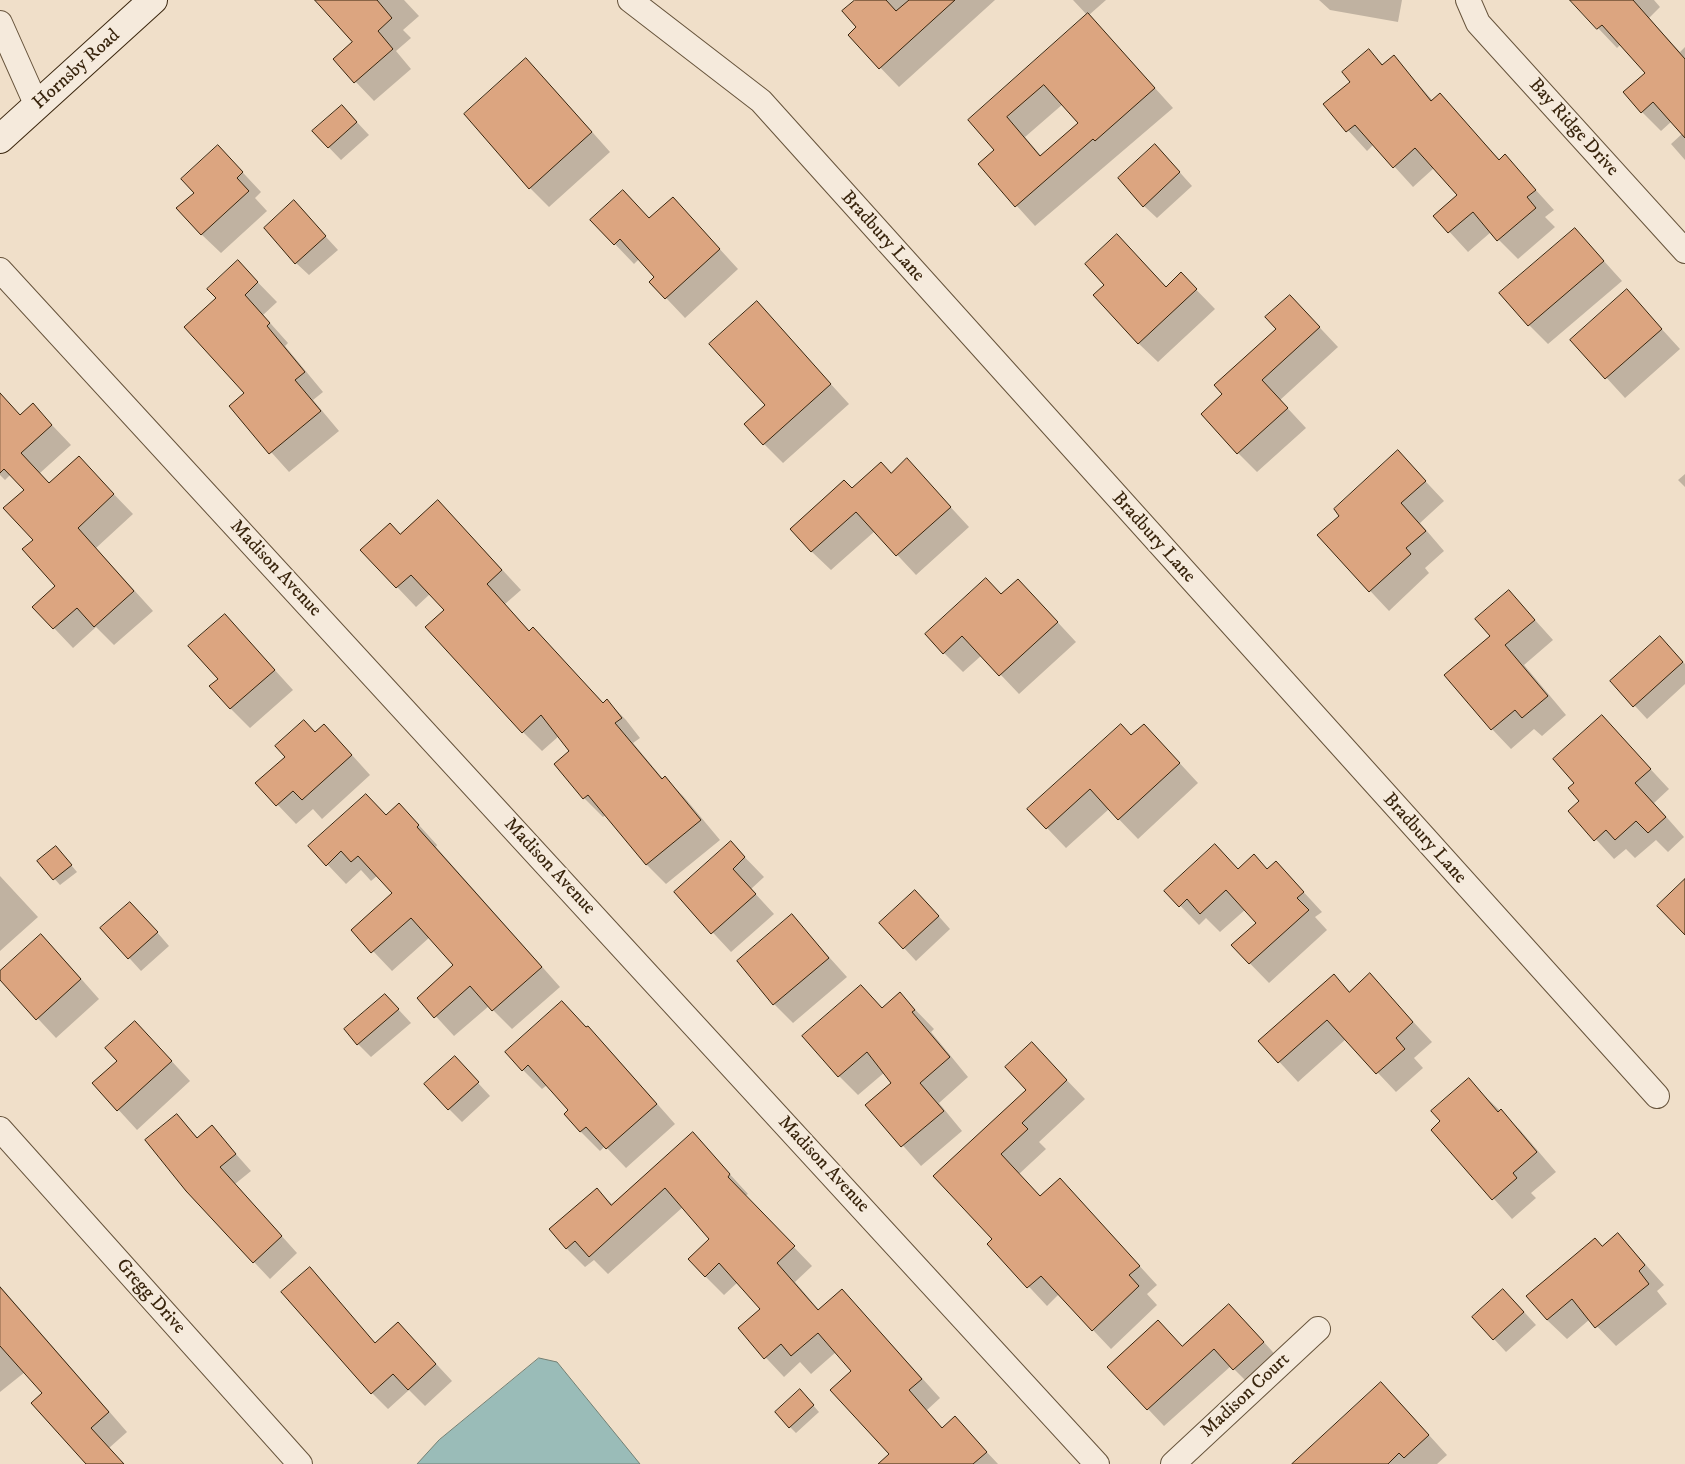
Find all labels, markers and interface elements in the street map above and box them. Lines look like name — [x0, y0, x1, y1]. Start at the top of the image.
street label: Hornsby Road — [29, 25, 125, 115]
street label: Bay Ridge Drive — [1523, 74, 1623, 182]
street label: Bradbury Lane — [835, 187, 929, 287]
street label: Bradbury Lane — [1106, 488, 1200, 588]
street label: Madison Avenue — [224, 516, 326, 622]
street label: Bradbury Lane — [1377, 789, 1471, 889]
street label: Madison Avenue — [498, 814, 600, 920]
street label: Madison Avenue — [772, 1112, 874, 1218]
street label: Gregg Drive — [110, 1255, 190, 1339]
street label: Madison Court — [1197, 1349, 1295, 1443]

